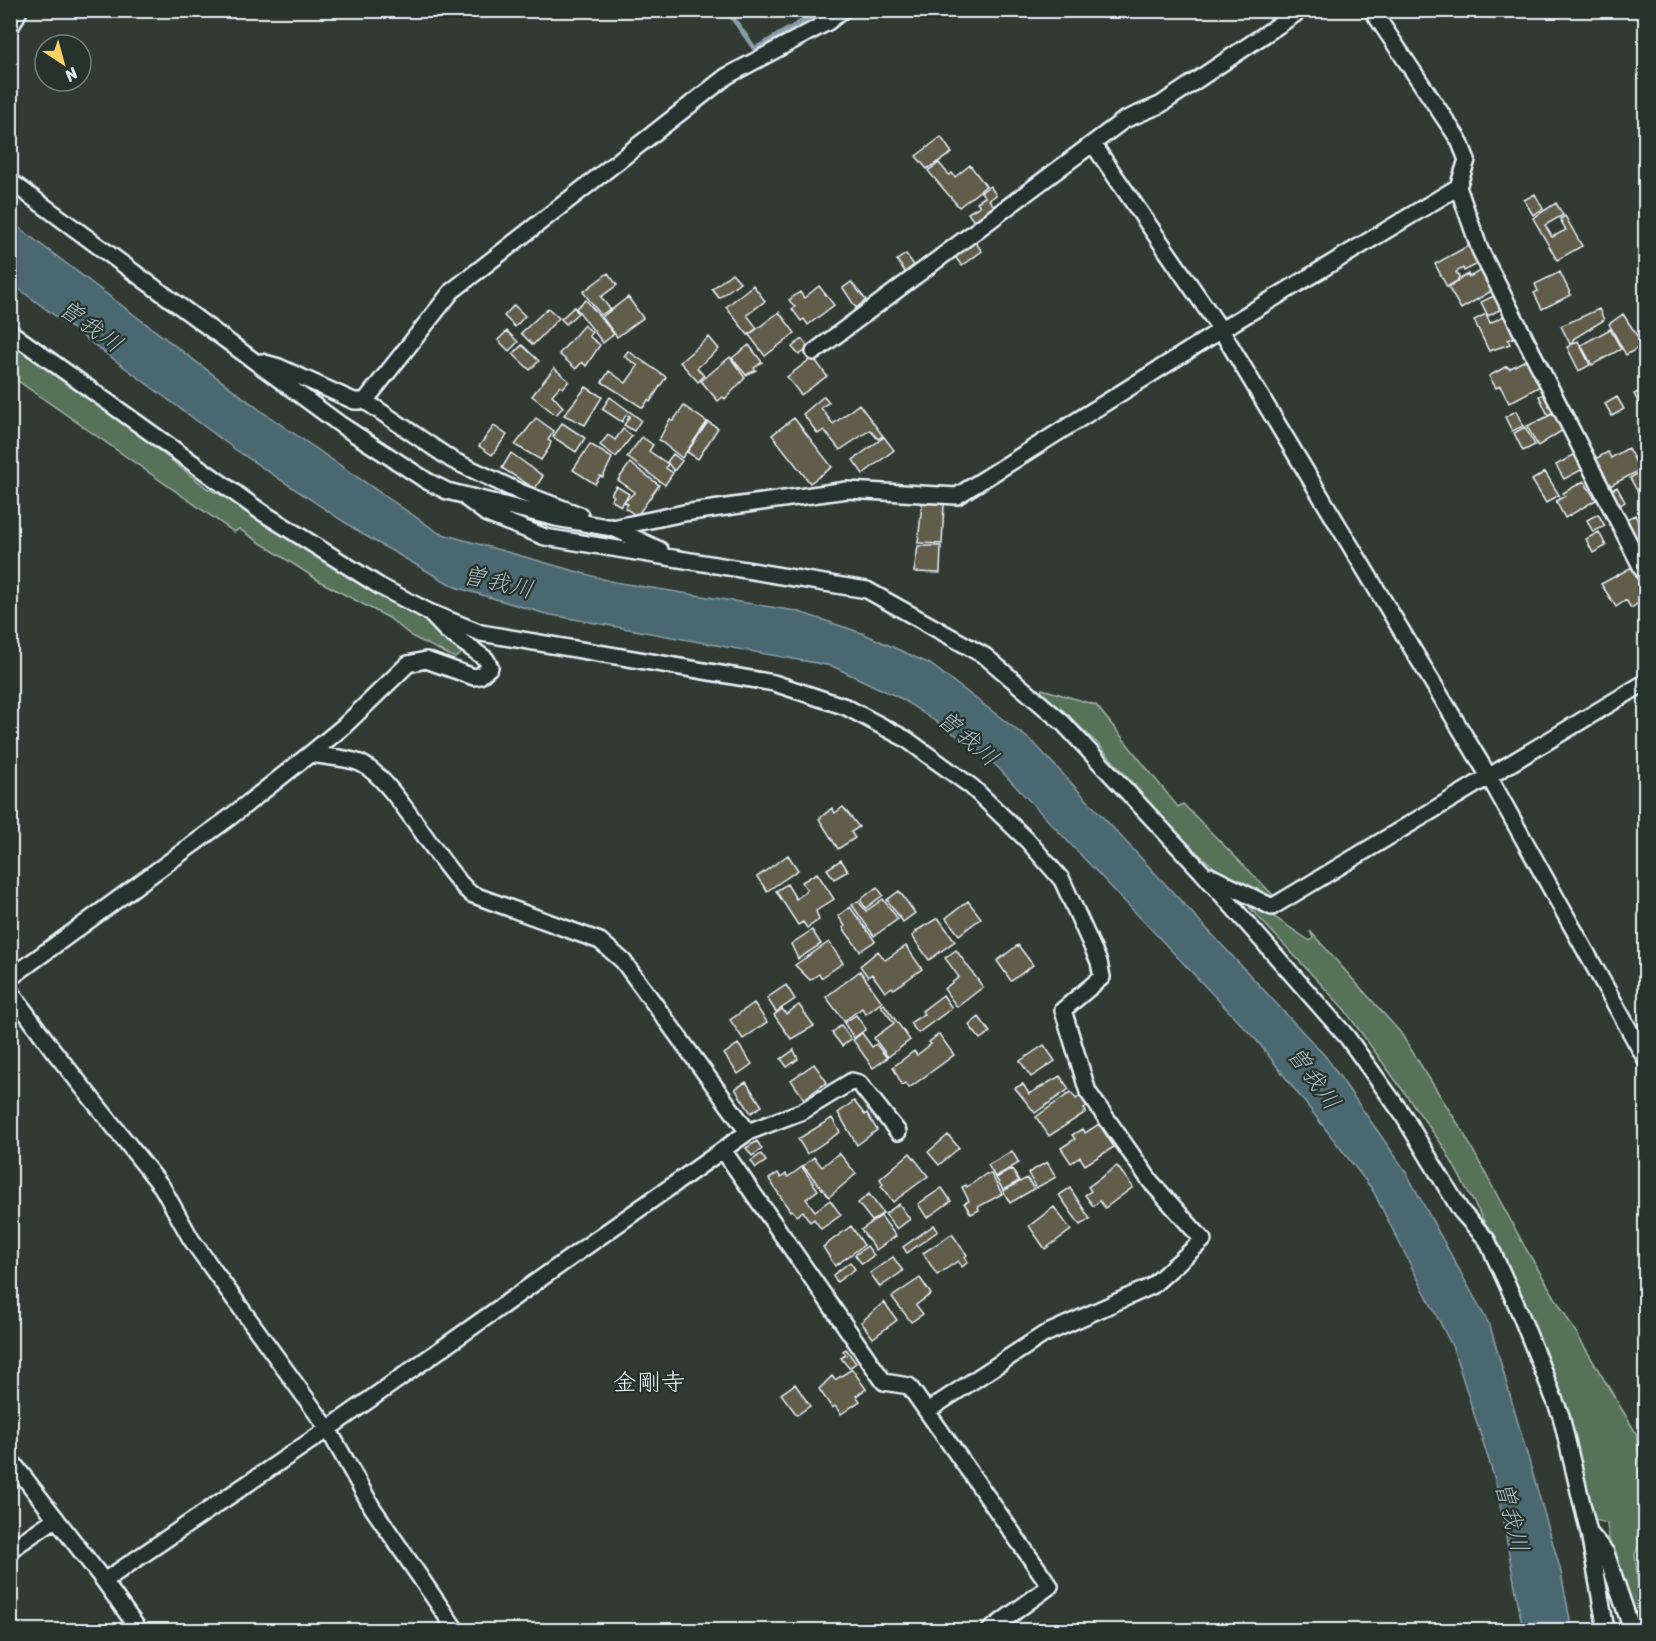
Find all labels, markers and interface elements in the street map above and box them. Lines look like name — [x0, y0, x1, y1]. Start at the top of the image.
north arrow — [33, 33, 93, 93]
text: N — [58, 59, 85, 90]
water label: 曽我川 — [50, 288, 132, 364]
water label: 曽我川 — [458, 553, 538, 611]
water label: 曽我川 — [927, 699, 1009, 777]
water label: 曽我川 — [1276, 1037, 1352, 1119]
district label: 金剛寺 — [613, 1361, 685, 1403]
water label: 曽我川 — [1483, 1477, 1541, 1557]

